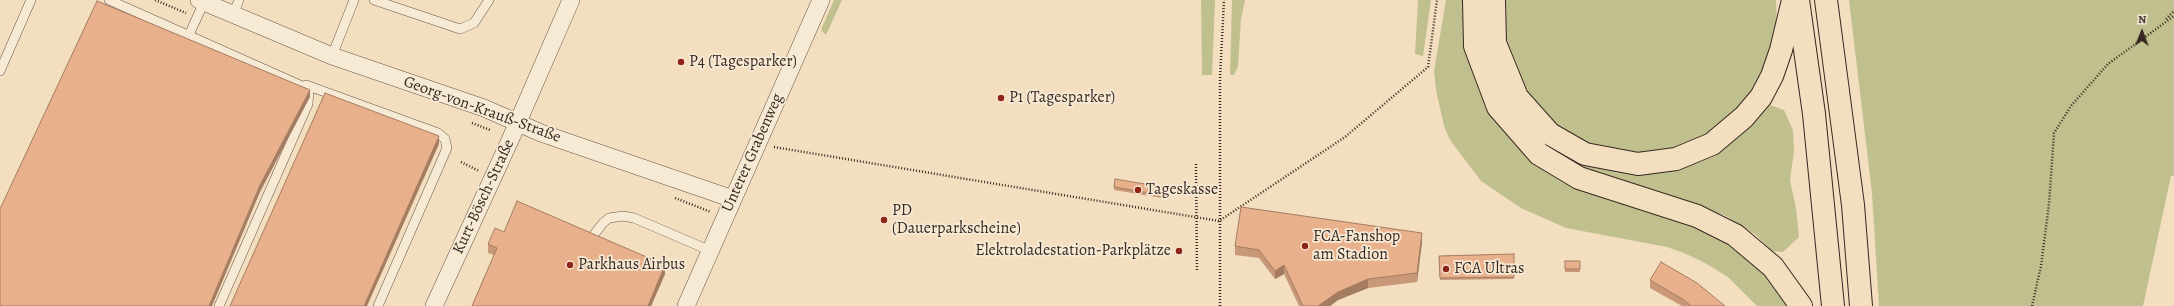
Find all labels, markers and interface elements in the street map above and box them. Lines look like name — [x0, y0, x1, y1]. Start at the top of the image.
north arrow — [2122, 12, 2162, 52]
text: N — [2138, 12, 2146, 27]
place label: P4 (Tagesparker) — [689, 52, 797, 72]
marker: P4 (Tagesparker) — [676, 57, 686, 67]
street label: Georg-von-Krauß-Straße — [401, 73, 563, 147]
place label: P1 (Tagesparker) — [1009, 88, 1115, 108]
street label: Unterer Grabenweg — [718, 91, 788, 215]
marker: P1 (Tagesparker) — [996, 93, 1006, 103]
street label: Kurt-Bösch-Straße — [449, 137, 519, 257]
place label: Tageskasse — [1146, 180, 1218, 200]
marker: Tageskasse — [1133, 185, 1143, 195]
place label: PD (Dauerparkscheine) — [892, 201, 1021, 239]
marker: PD (Dauerparkscheine) — [879, 215, 889, 225]
place label: FCA-Fanshop am Stadion — [1313, 227, 1400, 265]
place label: Elektroladestation-Parkplätze — [975, 241, 1171, 261]
marker: FCA-Fanshop am Stadion — [1300, 241, 1310, 251]
marker: Elektroladestation-Parkplätze — [1174, 246, 1184, 256]
place label: Parkhaus Airbus — [578, 255, 685, 275]
place label: FCA Ultras — [1454, 259, 1524, 279]
marker: Parkhaus Airbus — [565, 260, 575, 270]
marker: FCA Ultras — [1441, 264, 1451, 274]

